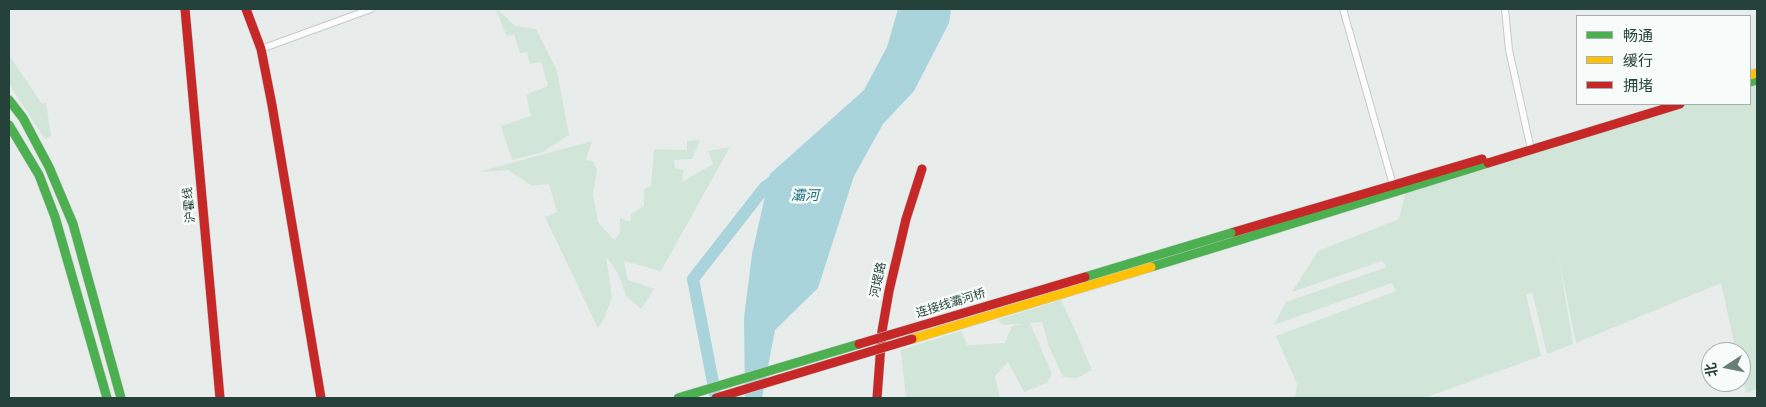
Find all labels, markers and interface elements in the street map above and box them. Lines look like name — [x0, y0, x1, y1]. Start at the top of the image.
legend — [1576, 15, 1751, 105]
text: 畅通 — [1623, 26, 1653, 46]
text: 缓行 — [1623, 51, 1653, 71]
text: 拥堵 — [1623, 76, 1653, 96]
street label: 沪霍线 — [181, 186, 199, 224]
water label: 灞河 — [791, 189, 819, 205]
street label: 河堤路 — [868, 261, 890, 299]
street label: 连接线灞河桥 — [914, 287, 988, 321]
north arrow — [1701, 342, 1751, 392]
text: 北 — [1701, 361, 1722, 378]

